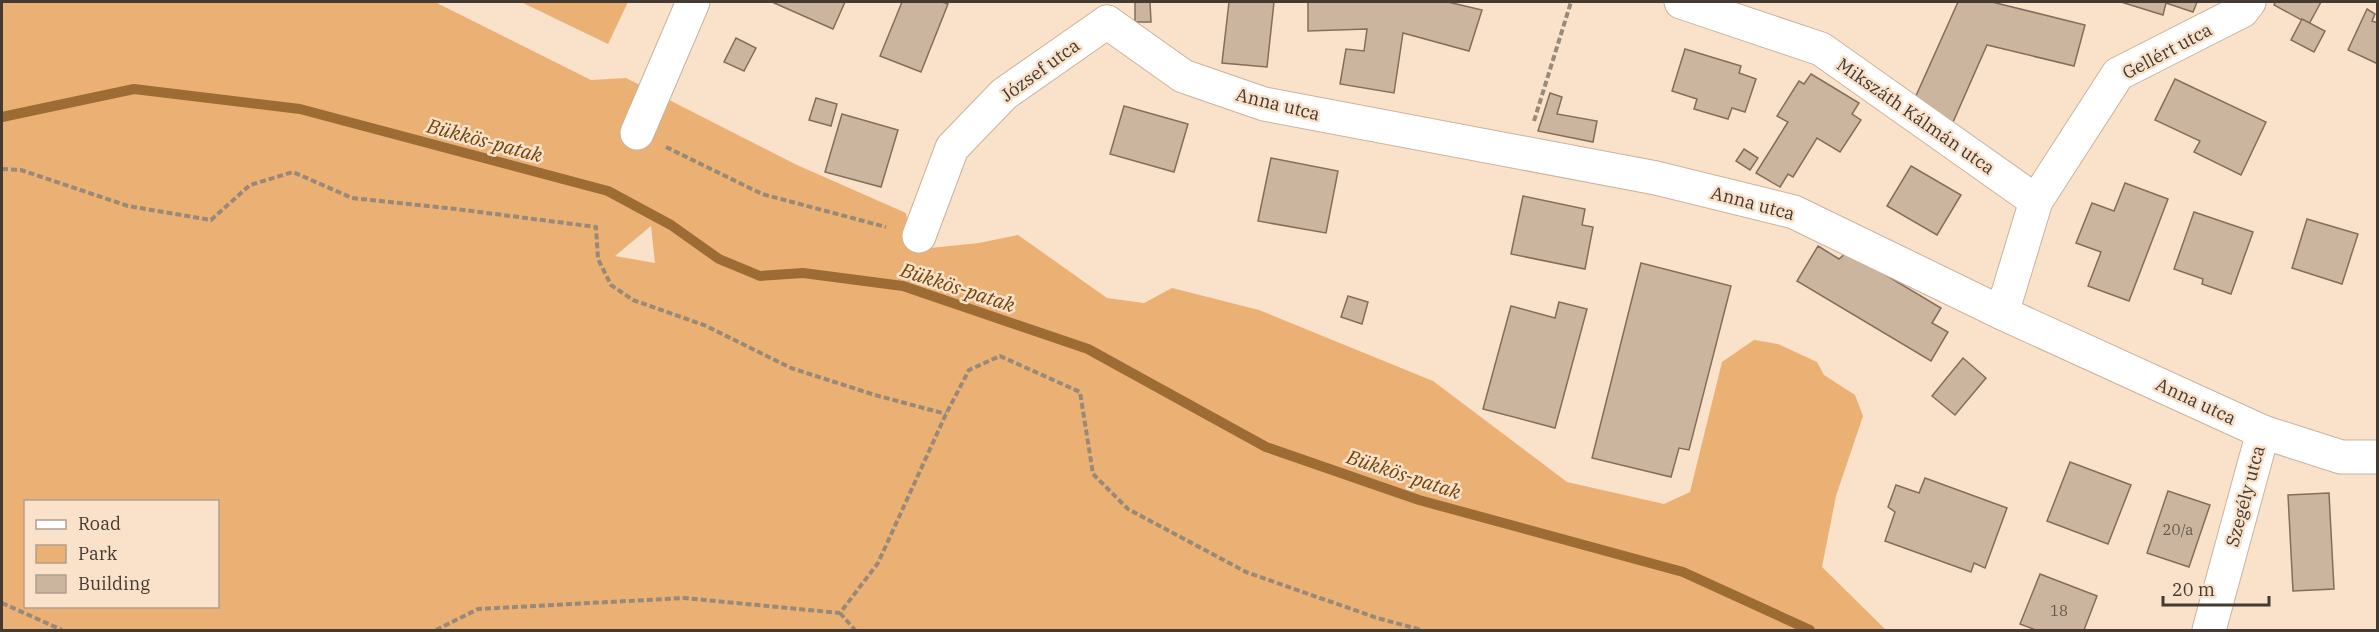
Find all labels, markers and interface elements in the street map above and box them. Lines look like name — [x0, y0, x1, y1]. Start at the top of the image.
street label: Gellért utca — [2118, 18, 2216, 84]
street label: József utca — [996, 33, 1084, 106]
street label: Mikszáth Kálmán utca — [1832, 53, 2000, 179]
street label: Anna utca — [1234, 82, 1323, 126]
water label: Bükkös-patak — [423, 111, 546, 168]
street label: Anna utca — [1709, 181, 1798, 225]
water label: Bükkös-patak — [896, 256, 1019, 318]
street label: Anna utca — [2152, 372, 2240, 430]
water label: Bükkös-patak — [1342, 443, 1465, 505]
street label: Szegély utca — [2220, 443, 2270, 549]
legend — [24, 500, 219, 608]
text: Road — [78, 512, 121, 535]
house number: 20/a — [2162, 520, 2194, 539]
text: Park — [78, 542, 118, 565]
scale bar — [2163, 569, 2270, 607]
text: Building — [78, 572, 150, 595]
text: 20 m — [2172, 578, 2215, 601]
house number: 18 — [2050, 601, 2068, 620]

